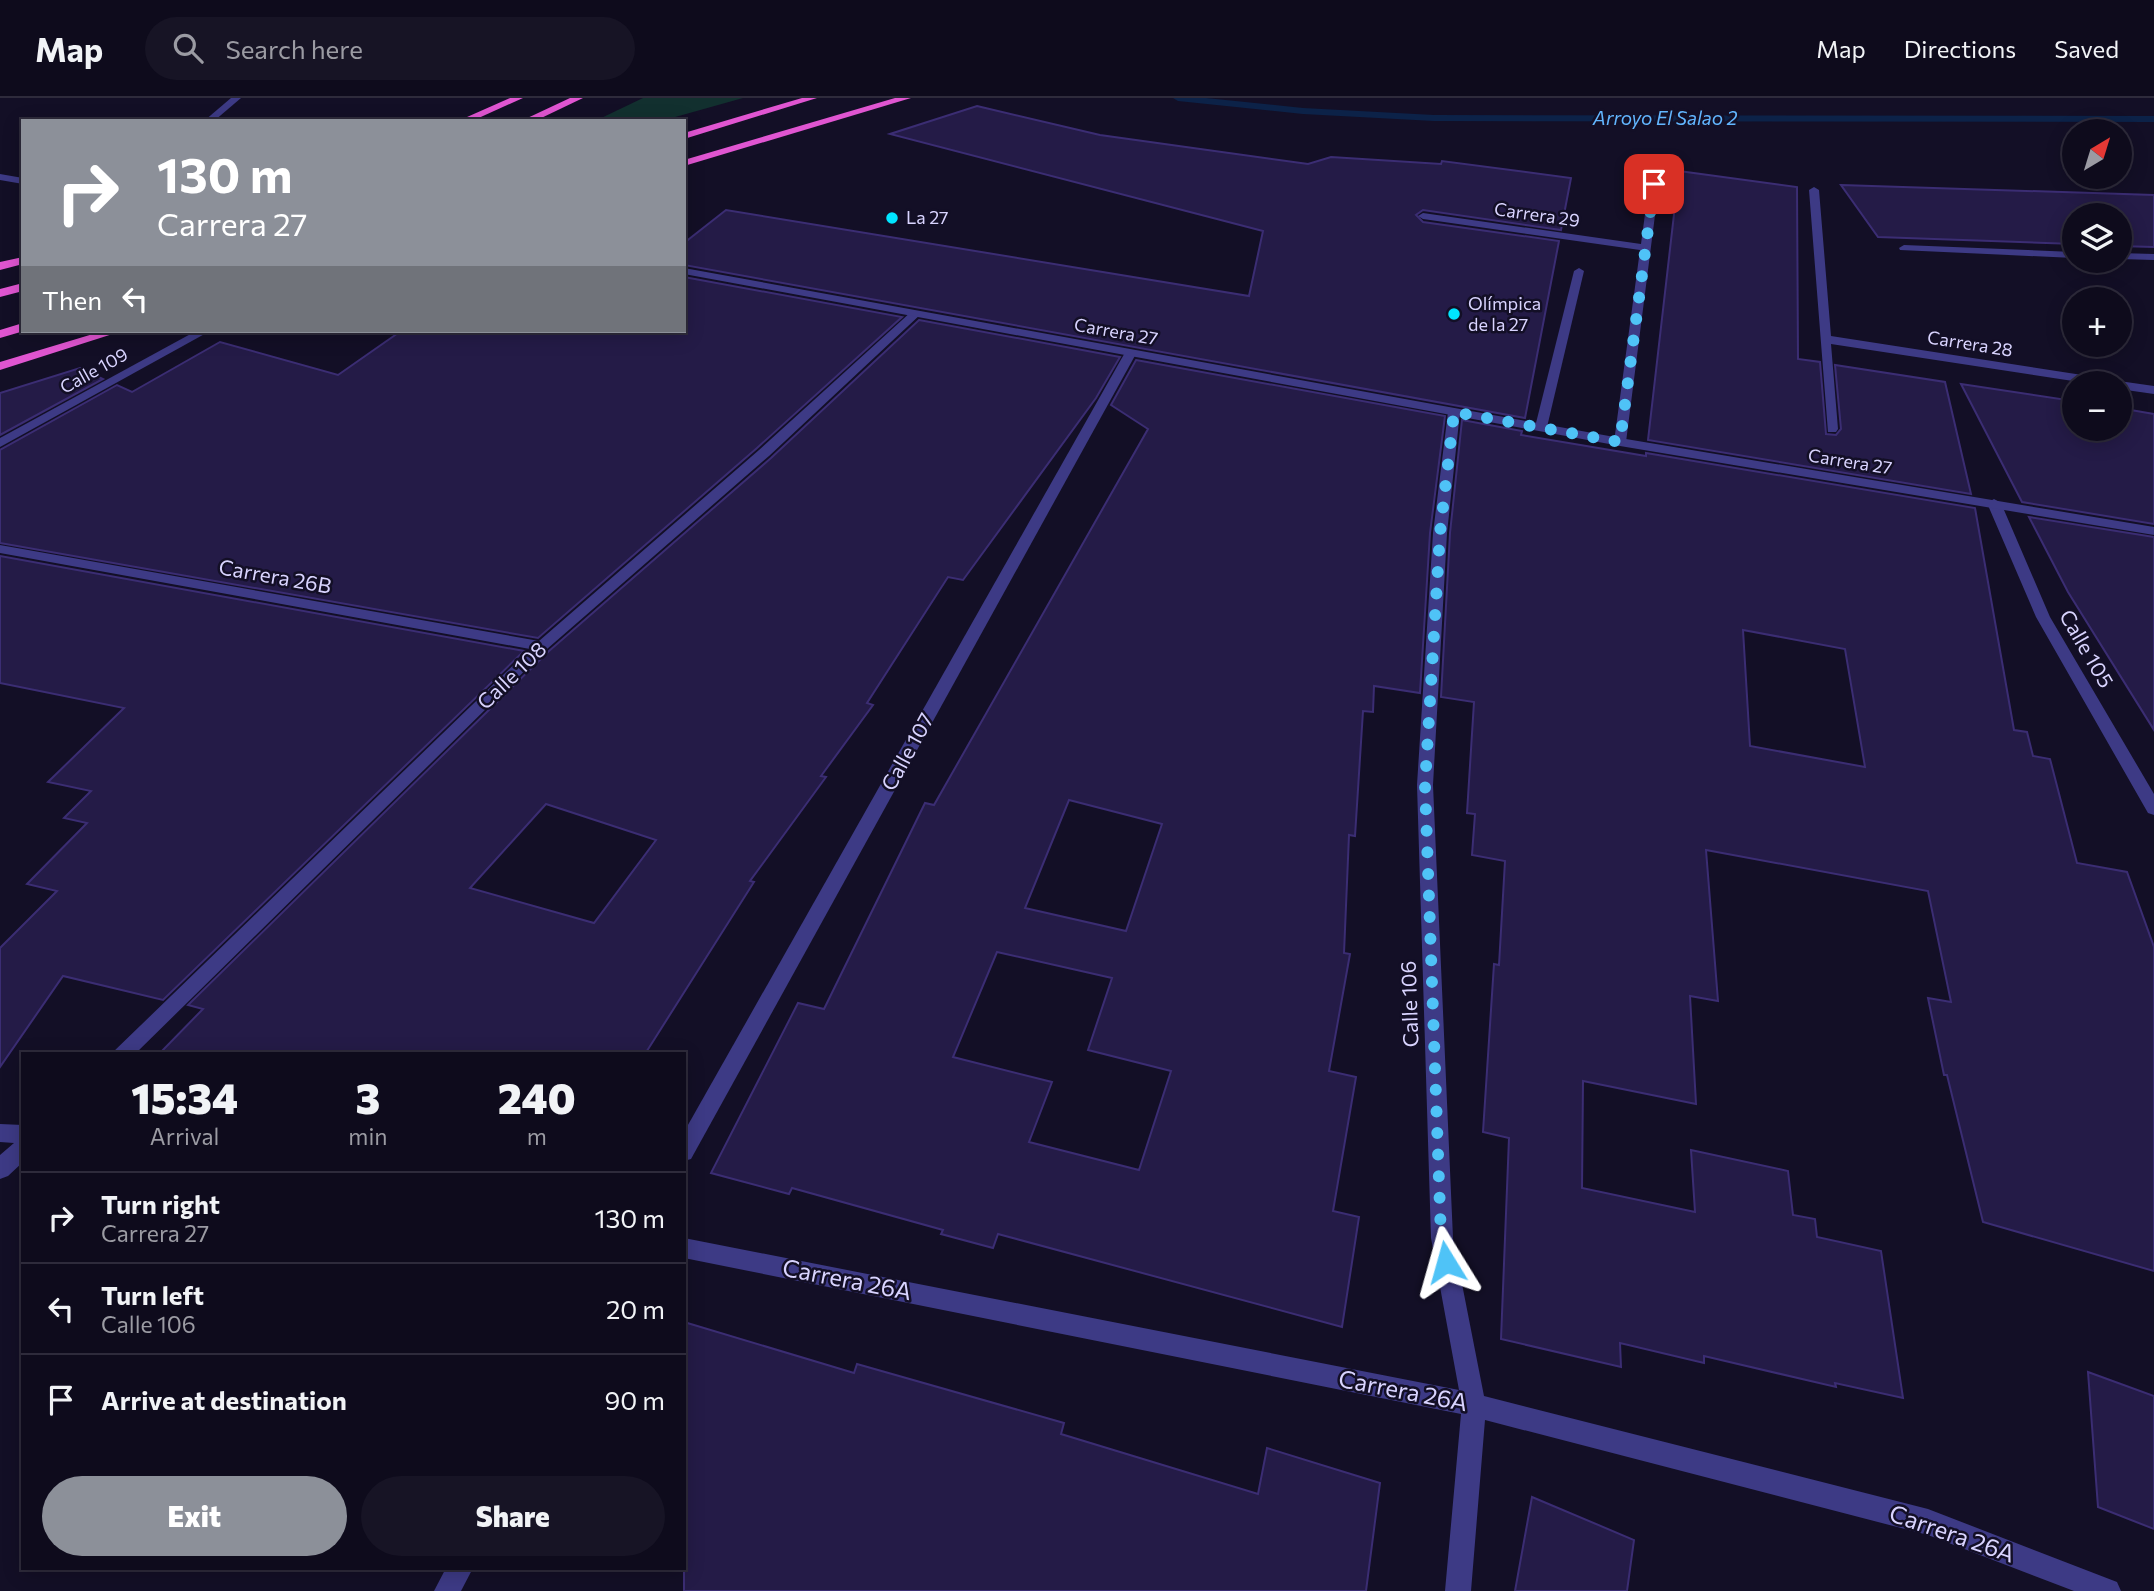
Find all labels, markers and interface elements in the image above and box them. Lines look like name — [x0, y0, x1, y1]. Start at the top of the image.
search box — [145, 17, 635, 80]
text: Map — [35, 28, 103, 69]
icon: search — [169, 29, 207, 67]
text: Search here — [225, 33, 363, 64]
text: Map — [1816, 34, 1866, 63]
text: Directions — [1904, 34, 2016, 63]
text: Saved — [2054, 34, 2119, 63]
water label: Arroyo El Salao 2 — [1592, 106, 1738, 129]
north arrow — [2062, 119, 2132, 189]
map controls — [2062, 119, 2132, 441]
text: 130 m — [157, 143, 292, 203]
icon: right — [42, 147, 133, 238]
pin — [1624, 154, 1684, 214]
icon: arrive — [1635, 165, 1673, 203]
street label: Carrera 29 — [1493, 197, 1581, 231]
text: Carrera 27 — [157, 203, 307, 243]
button: layers — [2062, 203, 2132, 273]
place label: La 27 — [906, 206, 949, 228]
marker: La 27 — [884, 210, 900, 226]
icon: left — [116, 280, 154, 318]
text: Then — [42, 284, 102, 315]
button: + — [2062, 287, 2132, 357]
place label: Olímpica de la 27 — [1468, 292, 1541, 335]
marker: Olímpica de la 27 — [1446, 306, 1462, 322]
street label: Carrera 27 — [1073, 313, 1160, 349]
street label: Carrera 28 — [1926, 325, 2014, 361]
street label: Calle 109 — [56, 343, 131, 398]
button: − — [2062, 371, 2132, 441]
street label: Carrera 27 — [1807, 444, 1894, 478]
street label: Carrera 26B — [217, 553, 334, 598]
street label: Calle 105 — [2055, 605, 2120, 692]
street label: Calle 108 — [471, 636, 551, 714]
street label: Calle 107 — [875, 708, 938, 794]
street label: Calle 106 — [1394, 960, 1423, 1048]
text: 15:34 — [131, 1071, 238, 1123]
text: 3 — [356, 1071, 380, 1123]
text: 240 — [498, 1071, 576, 1123]
text: Arrival — [150, 1122, 219, 1150]
text: min — [348, 1122, 388, 1150]
text: m — [527, 1122, 547, 1150]
text: Turn right — [101, 1188, 220, 1219]
icon: right — [42, 1199, 80, 1237]
text: 130 m — [594, 1202, 665, 1233]
text: Carrera 27 — [101, 1219, 209, 1247]
position arrow — [1409, 1225, 1483, 1299]
street label: Carrera 26A — [780, 1252, 914, 1305]
text: Turn left — [101, 1279, 204, 1310]
icon: left — [42, 1290, 80, 1328]
text: 20 m — [606, 1293, 665, 1324]
text: Calle 106 — [101, 1310, 196, 1338]
street label: Carrera 26A — [1336, 1363, 1470, 1416]
icon: arrive — [42, 1381, 80, 1419]
text: Arrive at destination — [101, 1384, 347, 1415]
text: 90 m — [605, 1384, 665, 1415]
button: Exit — [42, 1476, 347, 1556]
button: Share — [361, 1476, 665, 1556]
street label: Carrera 26A — [1886, 1498, 2019, 1568]

